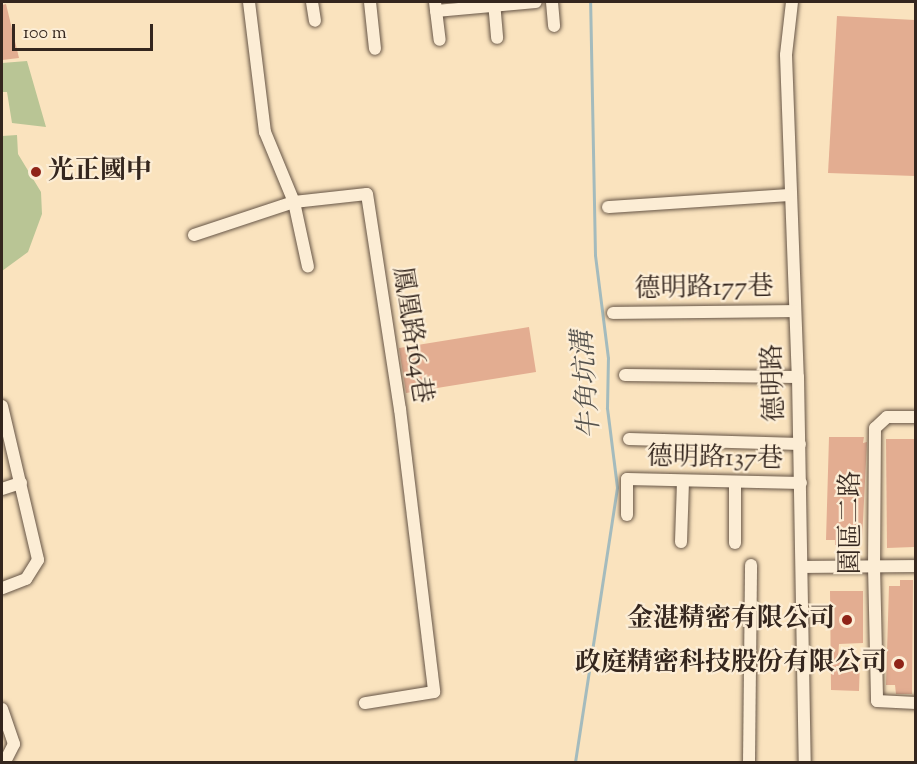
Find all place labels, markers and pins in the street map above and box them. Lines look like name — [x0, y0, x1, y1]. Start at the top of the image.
place label: 光正國中 — [48, 156, 152, 188]
marker: 光正國中 — [29, 165, 43, 179]
place label: 金湛精密有限公司 — [627, 604, 835, 636]
marker: 金湛精密有限公司 — [840, 613, 854, 627]
place label: 政庭精密科技股份有限公司 — [575, 648, 887, 680]
marker: 政庭精密科技股份有限公司 — [892, 657, 906, 671]

